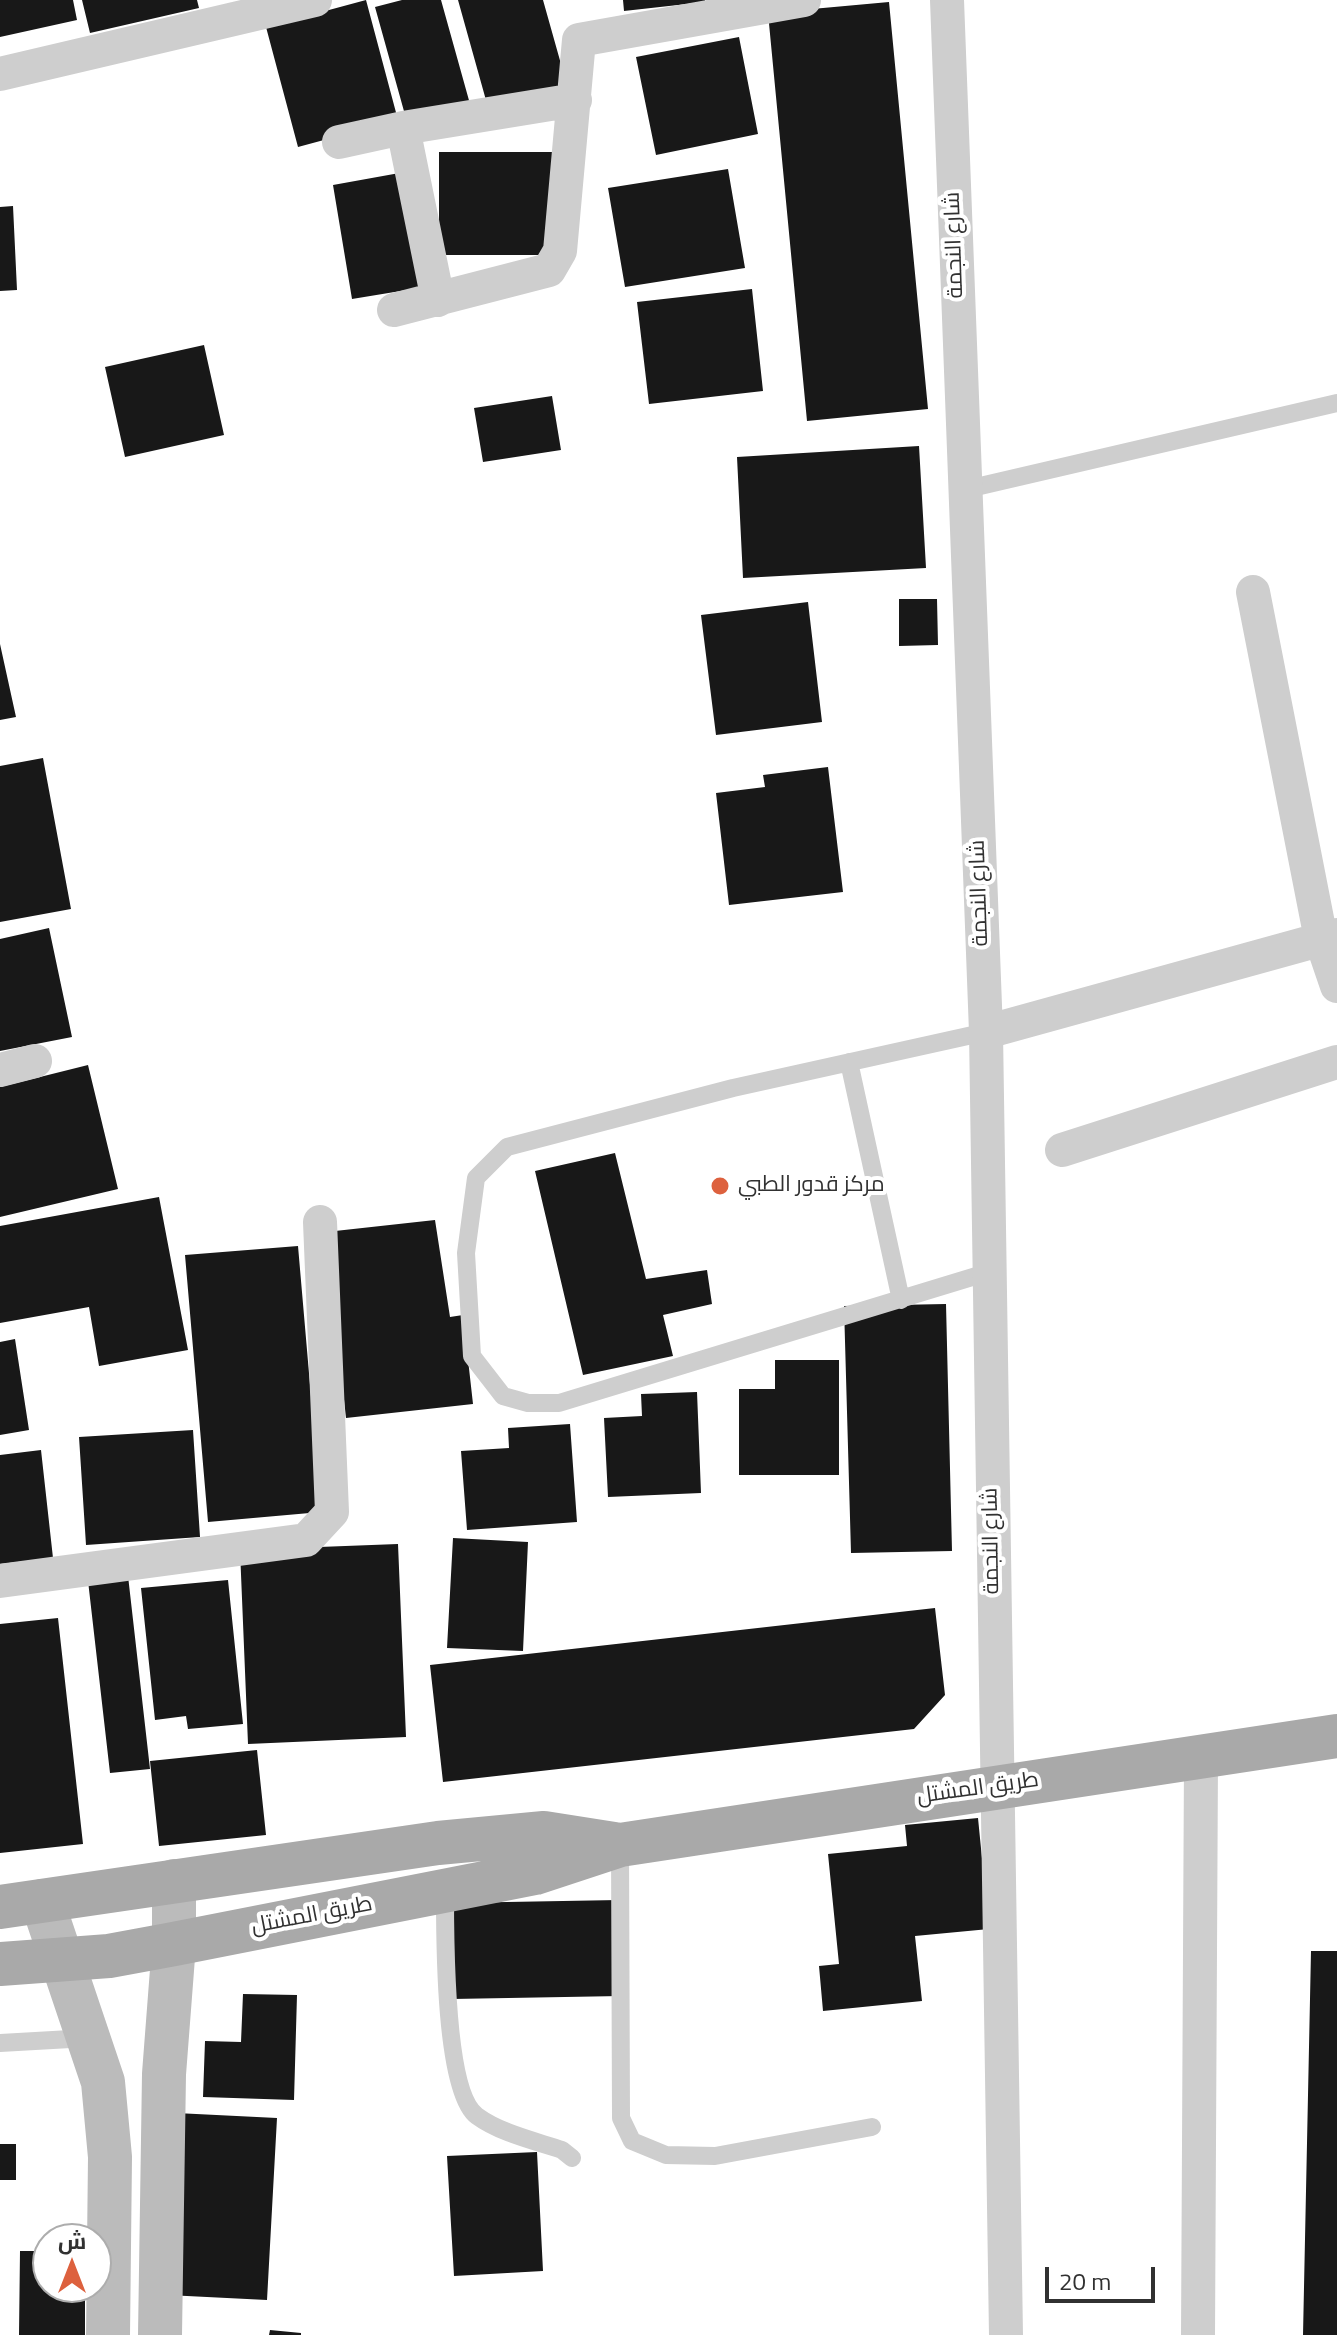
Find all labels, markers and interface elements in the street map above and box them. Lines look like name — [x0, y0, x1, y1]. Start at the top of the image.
street label: شارع النجمة — [940, 191, 970, 299]
street label: شارع النجمة — [965, 839, 995, 947]
place label: مركز قدور الطبي — [738, 1173, 885, 1199]
marker: مركز قدور الطبي — [709, 1175, 731, 1197]
street label: شارع النجمة — [978, 1487, 1006, 1595]
street label: طريق المشتل — [915, 1767, 1041, 1811]
street label: طريق المشتل — [249, 1891, 375, 1941]
north arrow — [32, 2223, 112, 2303]
text: ش — [58, 2224, 86, 2258]
scale bar — [1049, 2251, 1159, 2301]
text: 20 m — [1059, 2263, 1111, 2299]

